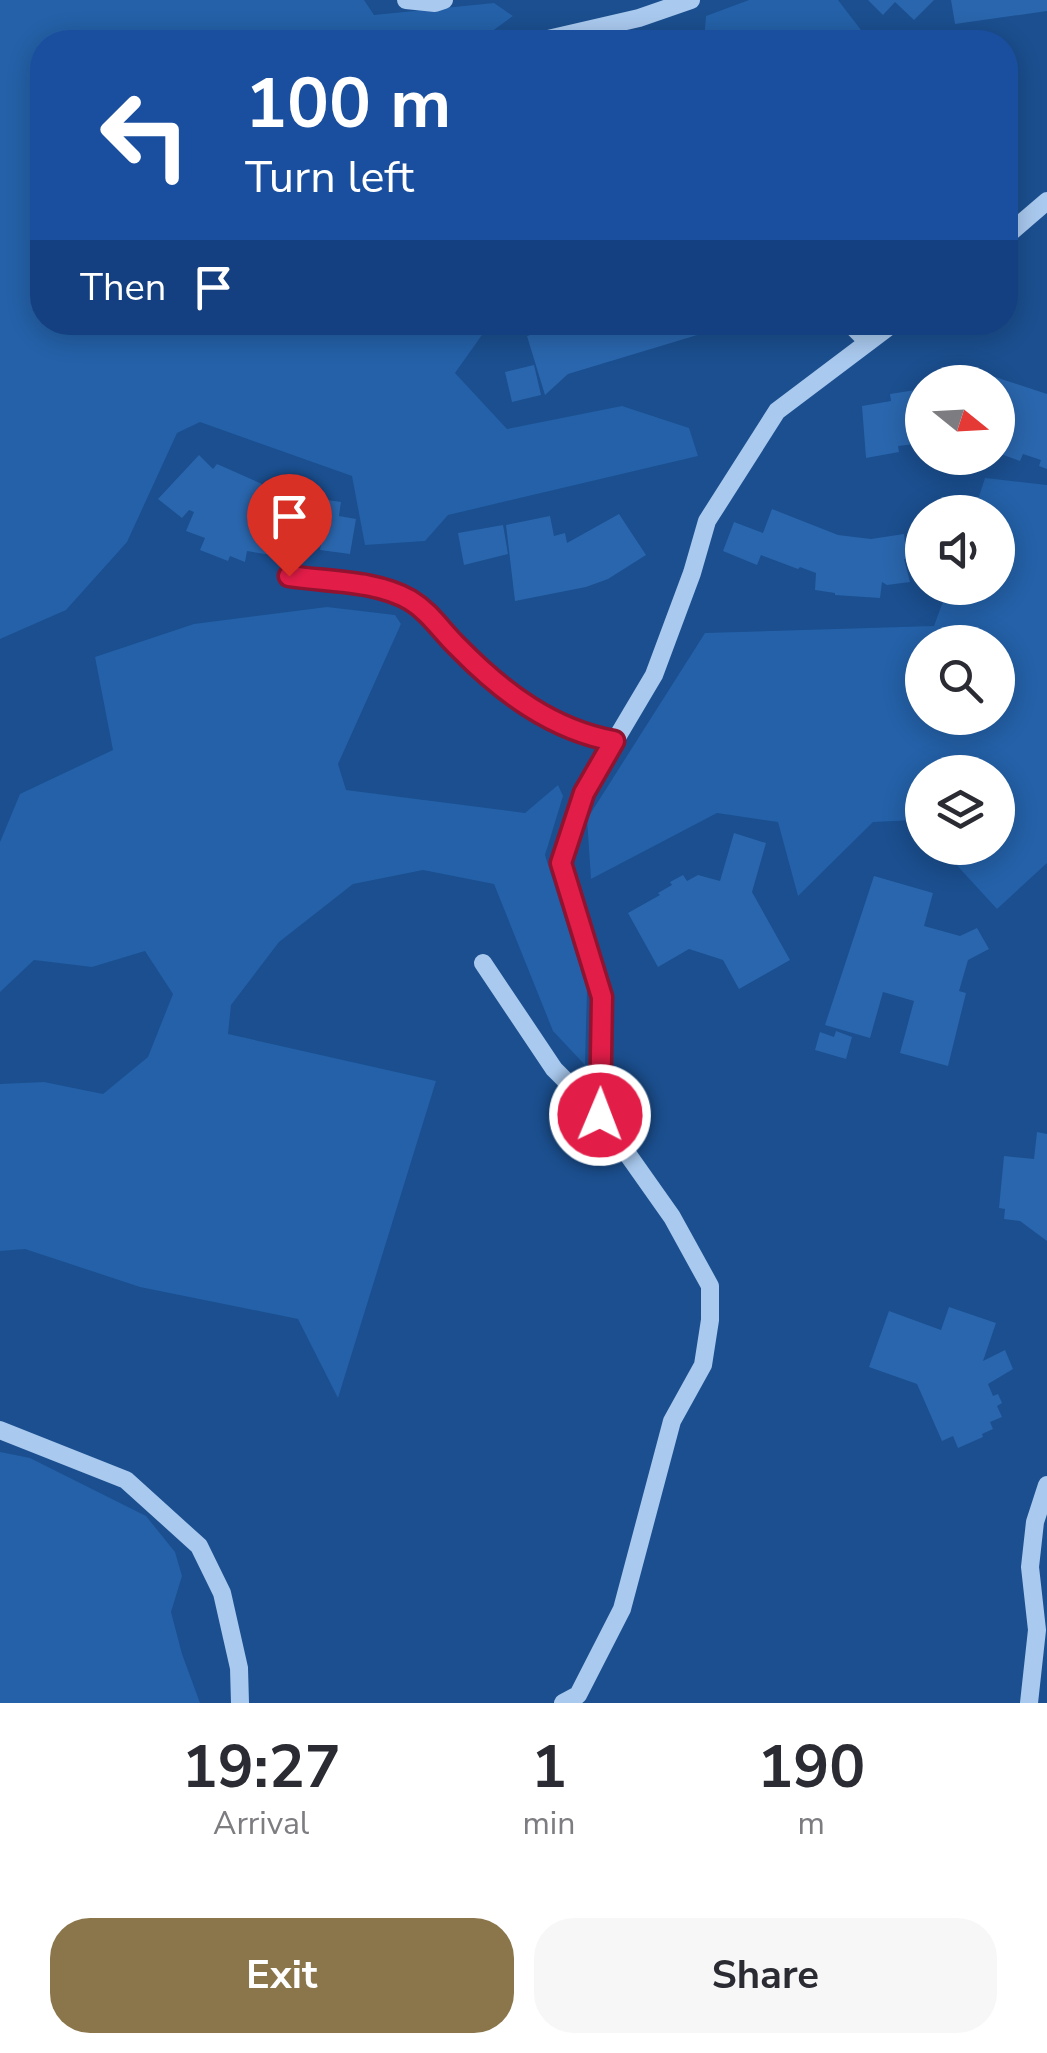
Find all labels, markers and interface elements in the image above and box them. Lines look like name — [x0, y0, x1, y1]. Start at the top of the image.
text: 100 m — [245, 56, 451, 152]
icon: left — [80, 70, 210, 200]
text: Turn left — [245, 147, 414, 208]
icon: arrive — [186, 260, 241, 315]
text: Then — [80, 262, 166, 313]
north arrow — [905, 365, 1015, 475]
map controls — [905, 365, 1015, 865]
pin — [247, 474, 332, 577]
icon: arrive — [262, 489, 317, 544]
button: sound — [905, 495, 1015, 605]
button: search — [905, 625, 1015, 735]
button: layers — [905, 755, 1015, 865]
position arrow — [548, 1063, 652, 1167]
text: 19:27 — [182, 1726, 341, 1808]
text: 1 — [531, 1726, 567, 1808]
text: 190 — [757, 1726, 865, 1808]
text: Arrival — [213, 1802, 309, 1845]
text: min — [522, 1802, 575, 1845]
text: m — [797, 1802, 825, 1845]
button: Exit — [50, 1918, 514, 2033]
button: Share — [534, 1918, 997, 2033]

